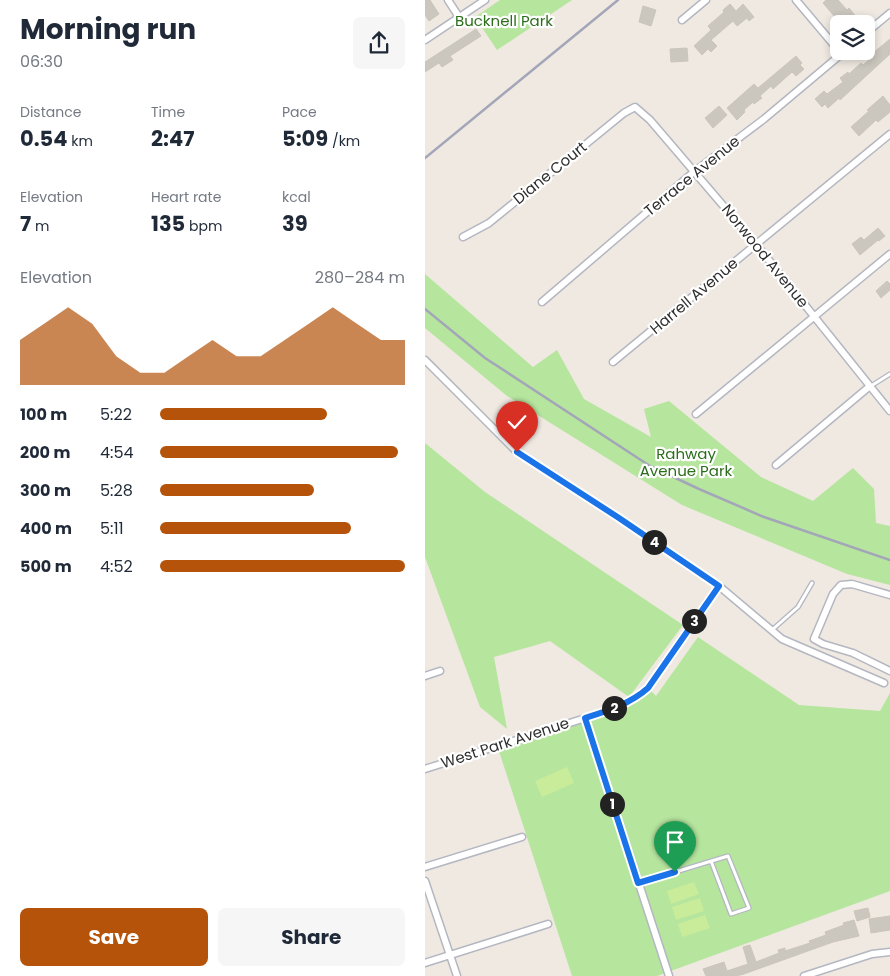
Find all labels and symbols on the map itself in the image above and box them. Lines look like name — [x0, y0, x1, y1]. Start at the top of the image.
park label: Bucknell Park — [455, 10, 553, 31]
street label: Terrace Avenue — [639, 130, 744, 221]
street label: Diane Court — [508, 136, 591, 209]
street label: Norwood Avenue — [717, 199, 814, 312]
street label: Harrell Avenue — [645, 253, 742, 339]
pin — [496, 401, 538, 452]
park label: Rahway Avenue Park — [640, 443, 733, 481]
pin: 4 — [641, 530, 667, 554]
pin: 3 — [681, 608, 707, 634]
pin: 2 — [601, 696, 627, 720]
street label: West Park Avenue — [438, 712, 572, 773]
pin: 1 — [599, 792, 625, 816]
pin — [654, 821, 696, 872]

